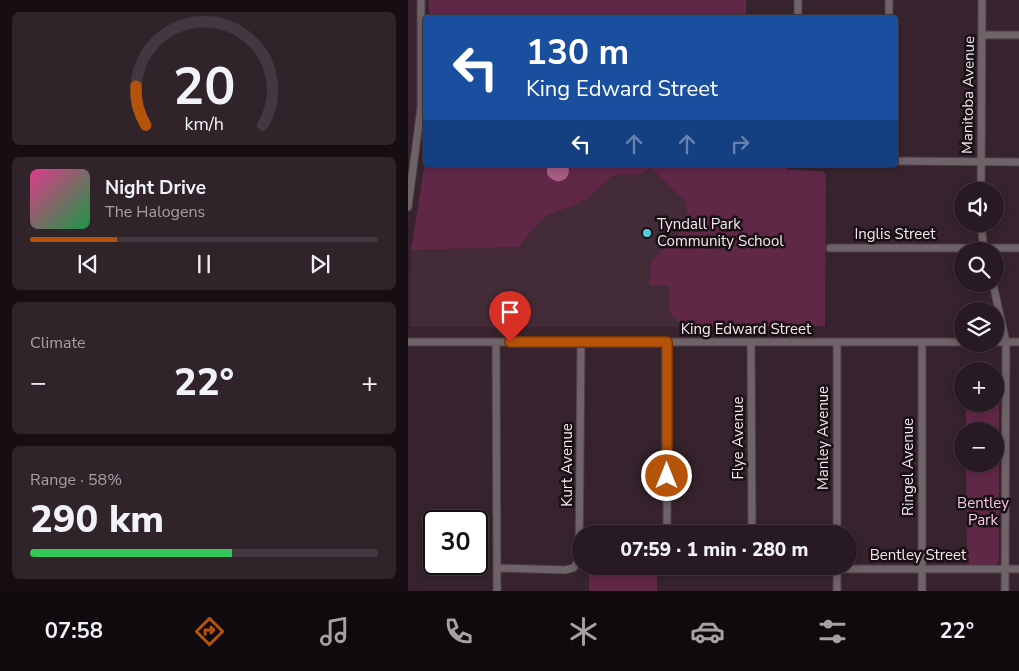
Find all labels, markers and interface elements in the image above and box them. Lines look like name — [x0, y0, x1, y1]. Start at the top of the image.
text: 130 m — [526, 29, 629, 76]
icon: left — [443, 35, 508, 100]
street label: Manitoba Avenue — [957, 36, 979, 154]
text: 20 — [173, 51, 235, 122]
text: King Edward Street — [526, 74, 718, 104]
text: km/h — [184, 112, 224, 136]
icon: left — [567, 130, 595, 158]
icon: ahead — [620, 130, 648, 158]
icon: ahead — [673, 130, 701, 158]
icon: right — [726, 130, 754, 158]
text: Night Drive — [105, 175, 206, 201]
map controls — [954, 182, 1004, 472]
button: sound — [954, 182, 1004, 232]
text: The Halogens — [105, 201, 205, 223]
place label: Tyndall Park Community School — [657, 214, 784, 251]
street label: Inglis Street — [854, 224, 936, 244]
marker: Tyndall Park Community School — [641, 227, 653, 239]
button: search — [954, 242, 1004, 292]
icon: previous — [74, 250, 102, 278]
icon: pause — [190, 250, 218, 278]
icon: next — [306, 250, 334, 278]
pin — [489, 291, 531, 342]
icon: arrive — [496, 298, 524, 326]
button: layers — [954, 302, 1004, 352]
street label: King Edward Street — [681, 319, 812, 339]
text: Climate — [30, 332, 85, 354]
text: 22° — [174, 357, 234, 408]
button: + — [954, 362, 1004, 412]
text: − — [30, 364, 47, 402]
text: + — [361, 364, 378, 402]
street label: Manley Avenue — [813, 386, 833, 490]
street label: Flye Avenue — [728, 396, 748, 479]
street label: Ringel Avenue — [898, 418, 918, 516]
button: − — [954, 422, 1004, 472]
street label: Kurt Avenue — [557, 423, 577, 507]
position arrow — [640, 449, 692, 501]
text: Range · 58% — [30, 469, 122, 491]
park label: Bentley Park — [957, 493, 1009, 530]
text: 290 km — [30, 494, 164, 545]
speed limit sign: 30 — [423, 510, 488, 575]
text: 07:59 · 1 min · 280 m — [621, 537, 808, 563]
street label: Bentley Street — [870, 545, 967, 565]
icon: directions — [192, 614, 227, 649]
icon: music — [317, 614, 352, 649]
icon: phone — [441, 614, 476, 649]
icon: climate — [566, 614, 601, 649]
icon: car — [690, 614, 725, 649]
icon: filters — [815, 614, 850, 649]
text: 07:58 — [45, 616, 103, 646]
text: 22° — [939, 616, 974, 646]

